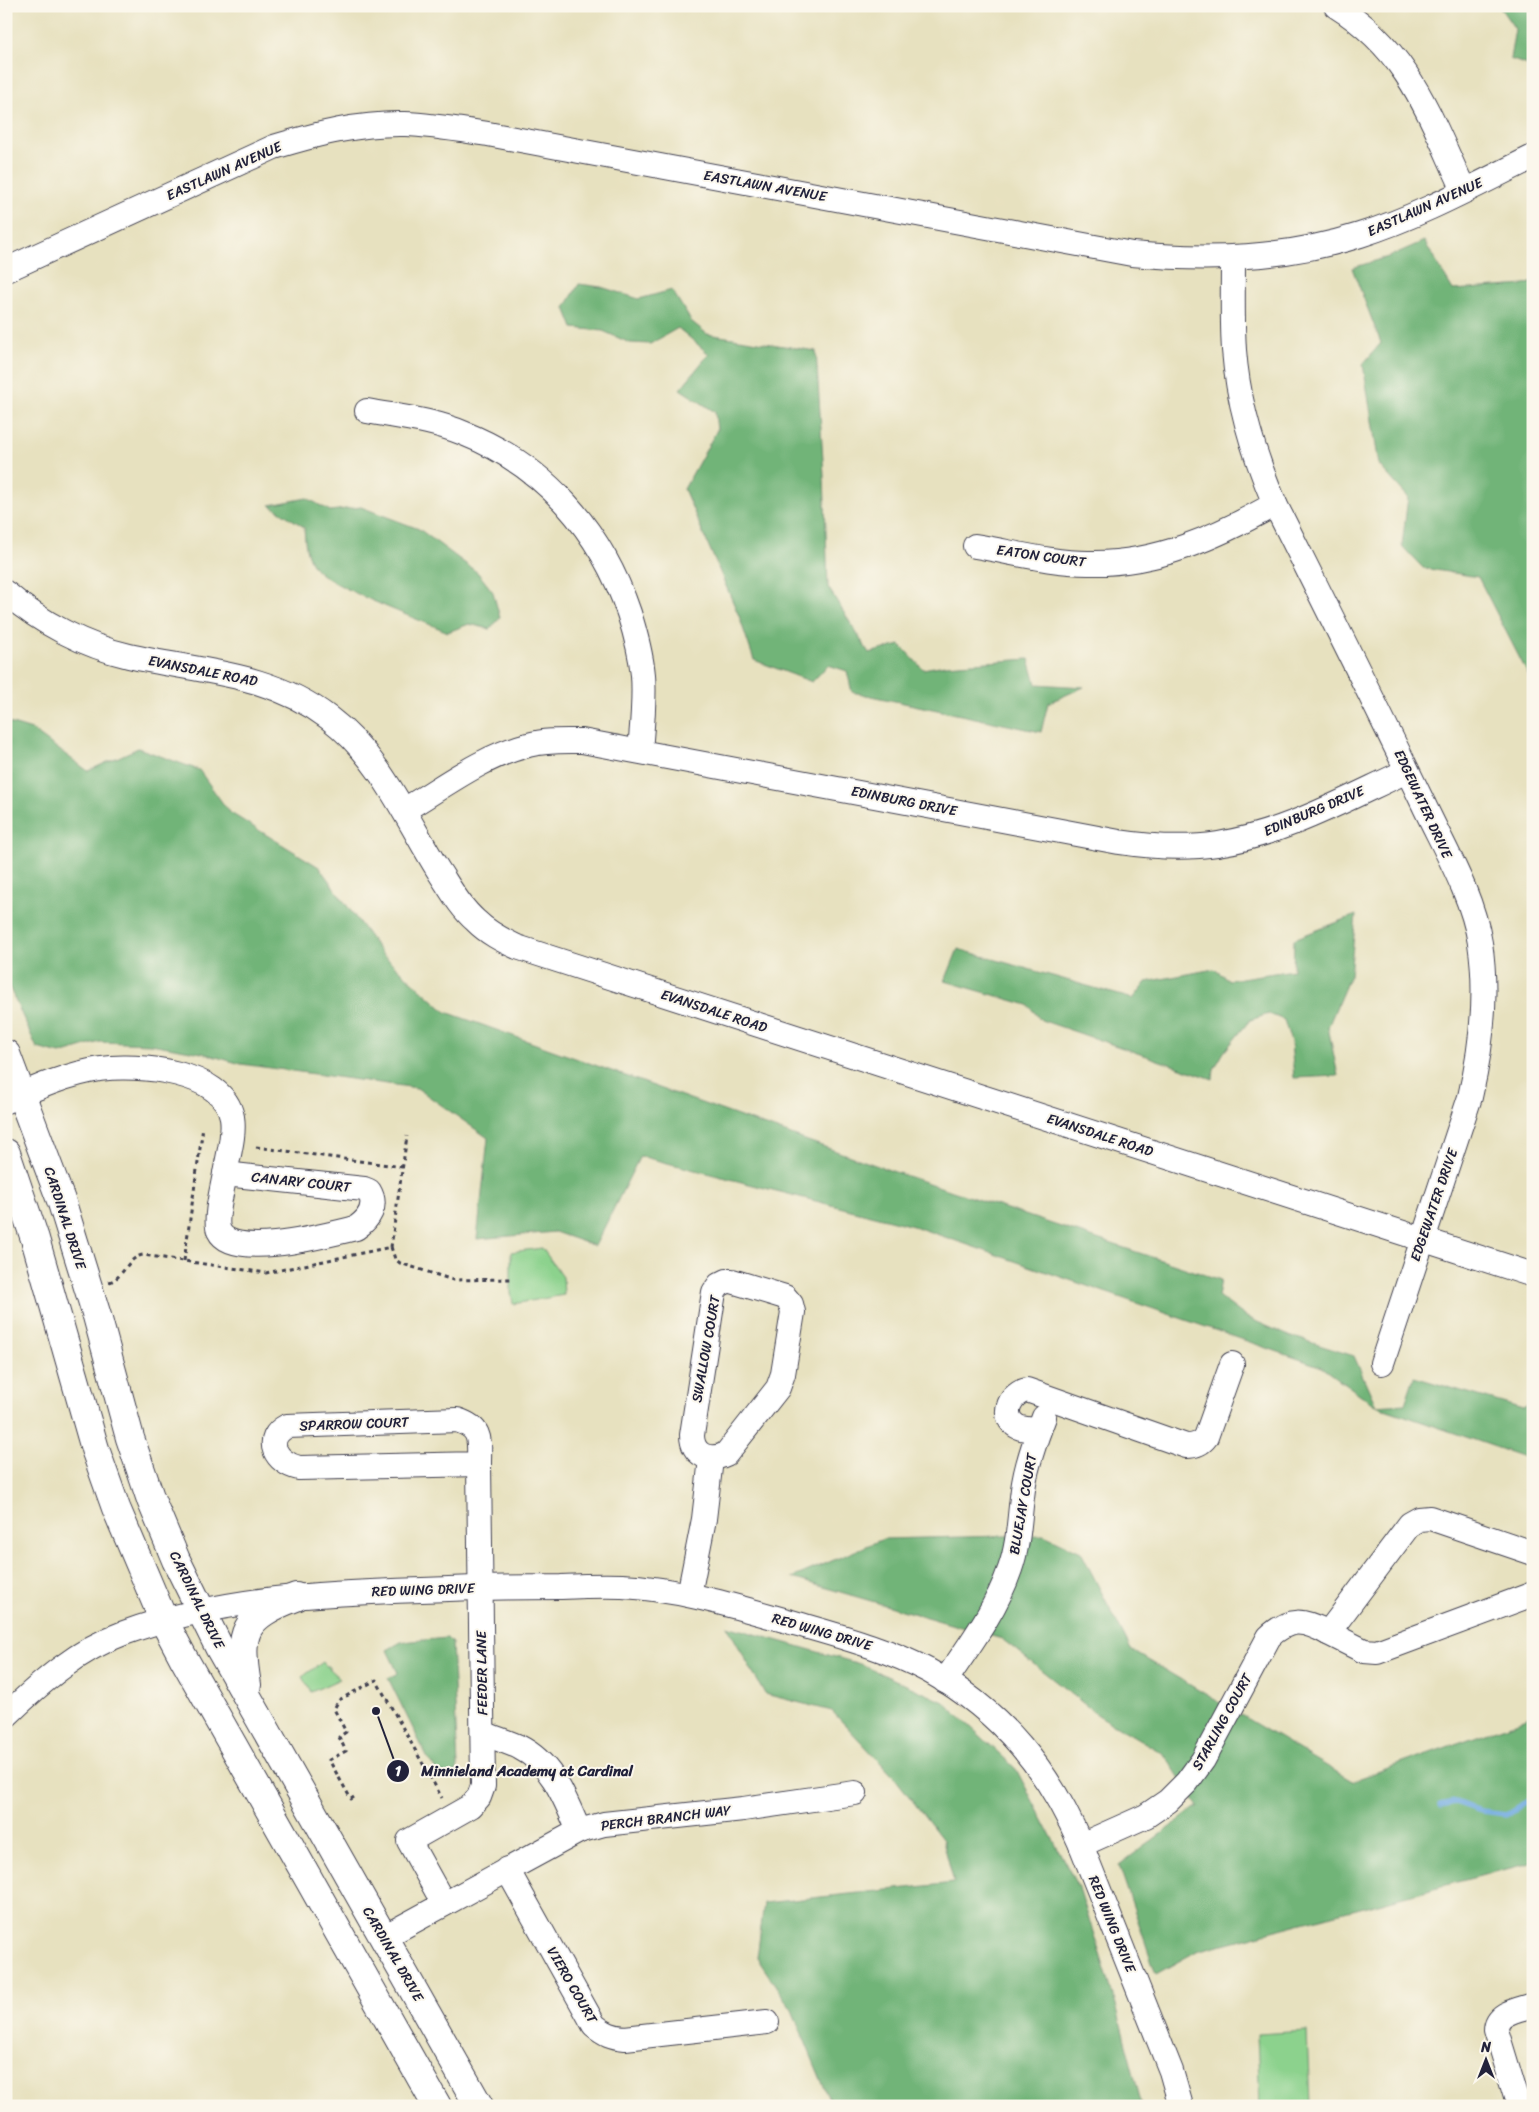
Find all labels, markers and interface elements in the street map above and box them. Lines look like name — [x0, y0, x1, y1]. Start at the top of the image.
street label: EASTLAWN AVENUE — [162, 134, 287, 208]
street label: EASTLAWN AVENUE — [701, 163, 830, 209]
street label: EASTLAWN AVENUE — [1363, 170, 1488, 244]
street label: EATON COURT — [995, 537, 1089, 575]
street label: EVANSDALE ROAD — [146, 648, 260, 694]
street label: EDGEWATER DRIVE — [1387, 745, 1460, 864]
street label: EDINBURG DRIVE — [849, 778, 960, 824]
street label: EDINBURG DRIVE — [1260, 778, 1369, 844]
street label: EVANSDALE ROAD — [658, 982, 771, 1040]
street label: EVANSDALE ROAD — [1044, 1106, 1157, 1164]
street label: EDGEWATER DRIVE — [1403, 1144, 1465, 1265]
street label: CARDINAL DRIVE — [37, 1163, 94, 1274]
street label: CANARY COURT — [250, 1164, 353, 1200]
street label: SWALLOW COURT — [684, 1292, 728, 1404]
street label: SPARROW COURT — [299, 1410, 411, 1438]
street label: BLUEJAY COURT — [1002, 1450, 1044, 1557]
street label: CARDINAL DRIVE — [162, 1547, 232, 1654]
street label: RED WING DRIVE — [371, 1576, 476, 1604]
street label: RED WING DRIVE — [769, 1606, 876, 1659]
street label: FEEDER LANE — [469, 1629, 495, 1715]
street label: STARLING COURT — [1185, 1668, 1260, 1775]
callout: Minnieland Academy at Cardinal — [386, 1756, 643, 1786]
text: 1 — [395, 1758, 402, 1784]
text: Minnieland Academy at Cardinal — [420, 1758, 634, 1784]
street label: PERCH BRANCH WAY — [599, 1797, 734, 1838]
street label: RED WING DRIVE — [1081, 1872, 1143, 1978]
street label: CARDINAL DRIVE — [356, 1902, 431, 2007]
street label: VIERO COURT — [540, 1942, 605, 2030]
north arrow — [1462, 2034, 1512, 2084]
text: N — [1480, 2035, 1491, 2060]

